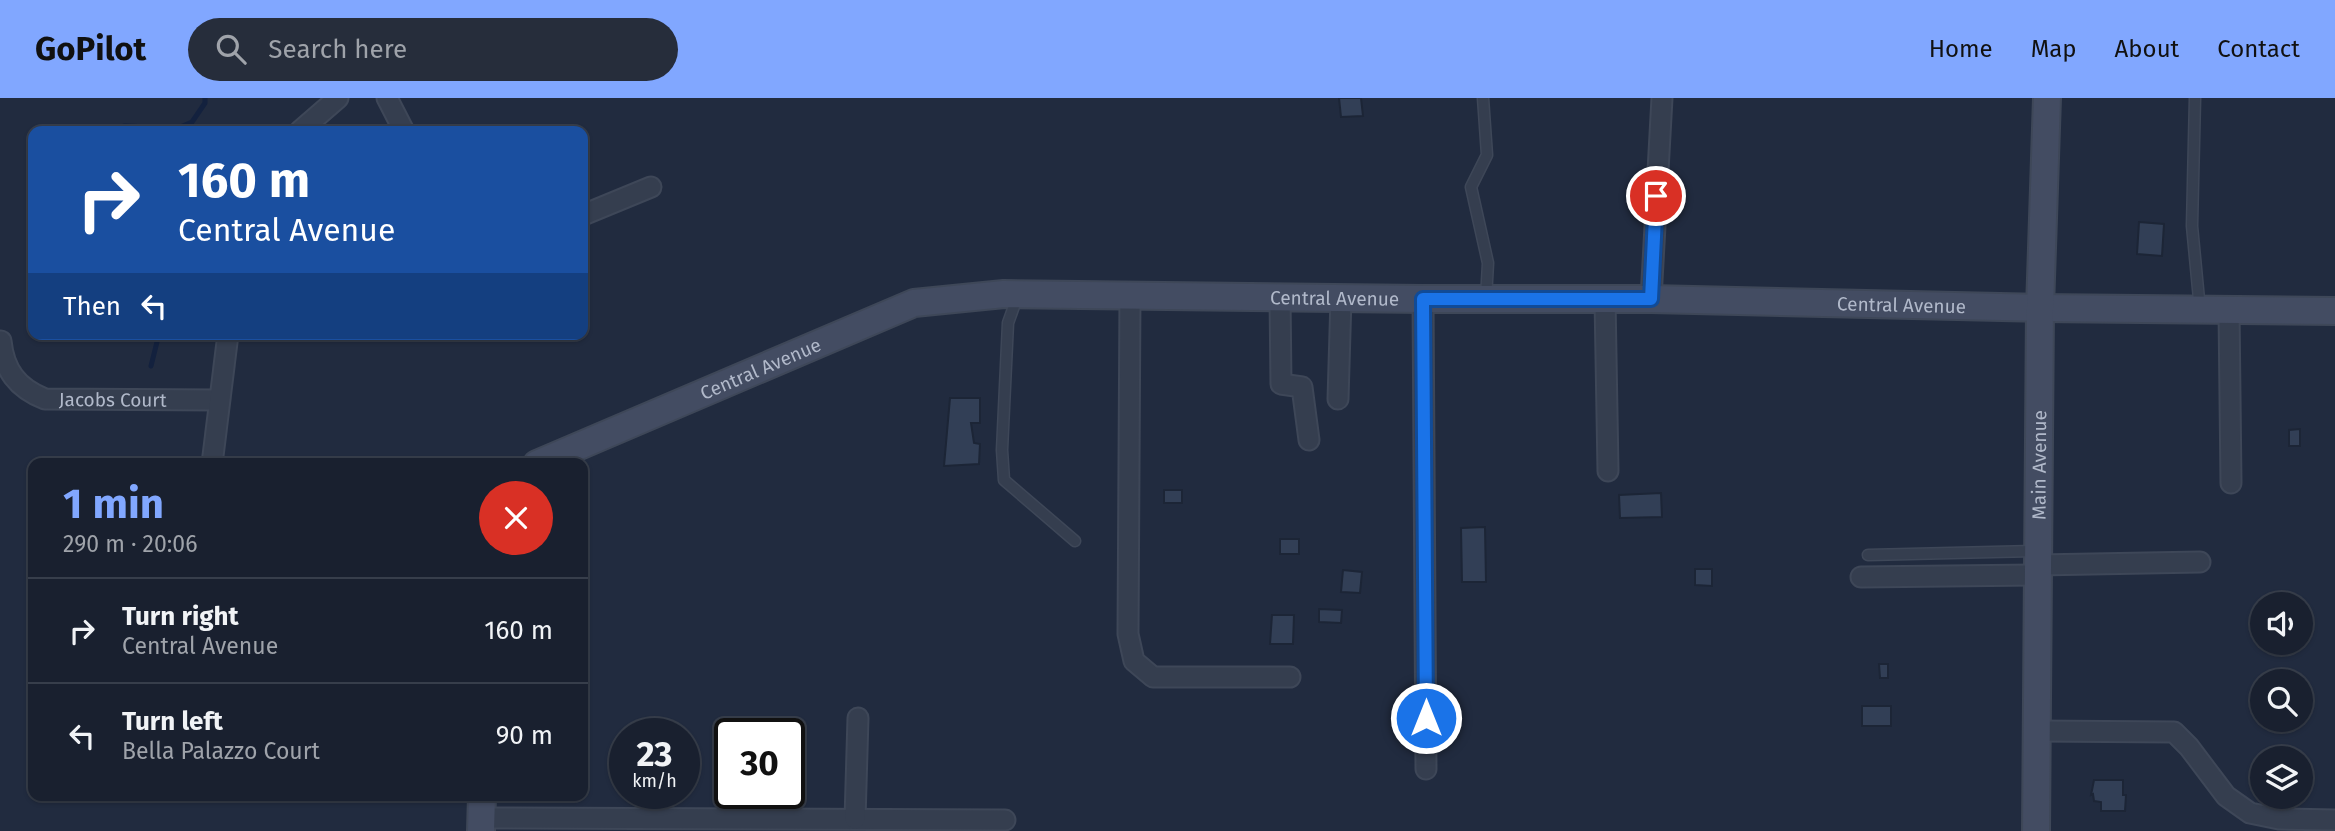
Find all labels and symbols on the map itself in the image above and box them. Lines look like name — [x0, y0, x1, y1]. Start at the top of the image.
pin — [1626, 166, 1686, 226]
street label: Central Avenue — [1270, 286, 1399, 310]
street label: Central Avenue — [1837, 292, 1966, 318]
street label: Central Avenue — [697, 333, 824, 405]
street label: Jacobs Court — [59, 388, 167, 411]
street label: Main Avenue — [2027, 410, 2051, 520]
position arrow — [1389, 681, 1463, 755]
speed limit sign: 30 — [714, 718, 805, 809]

